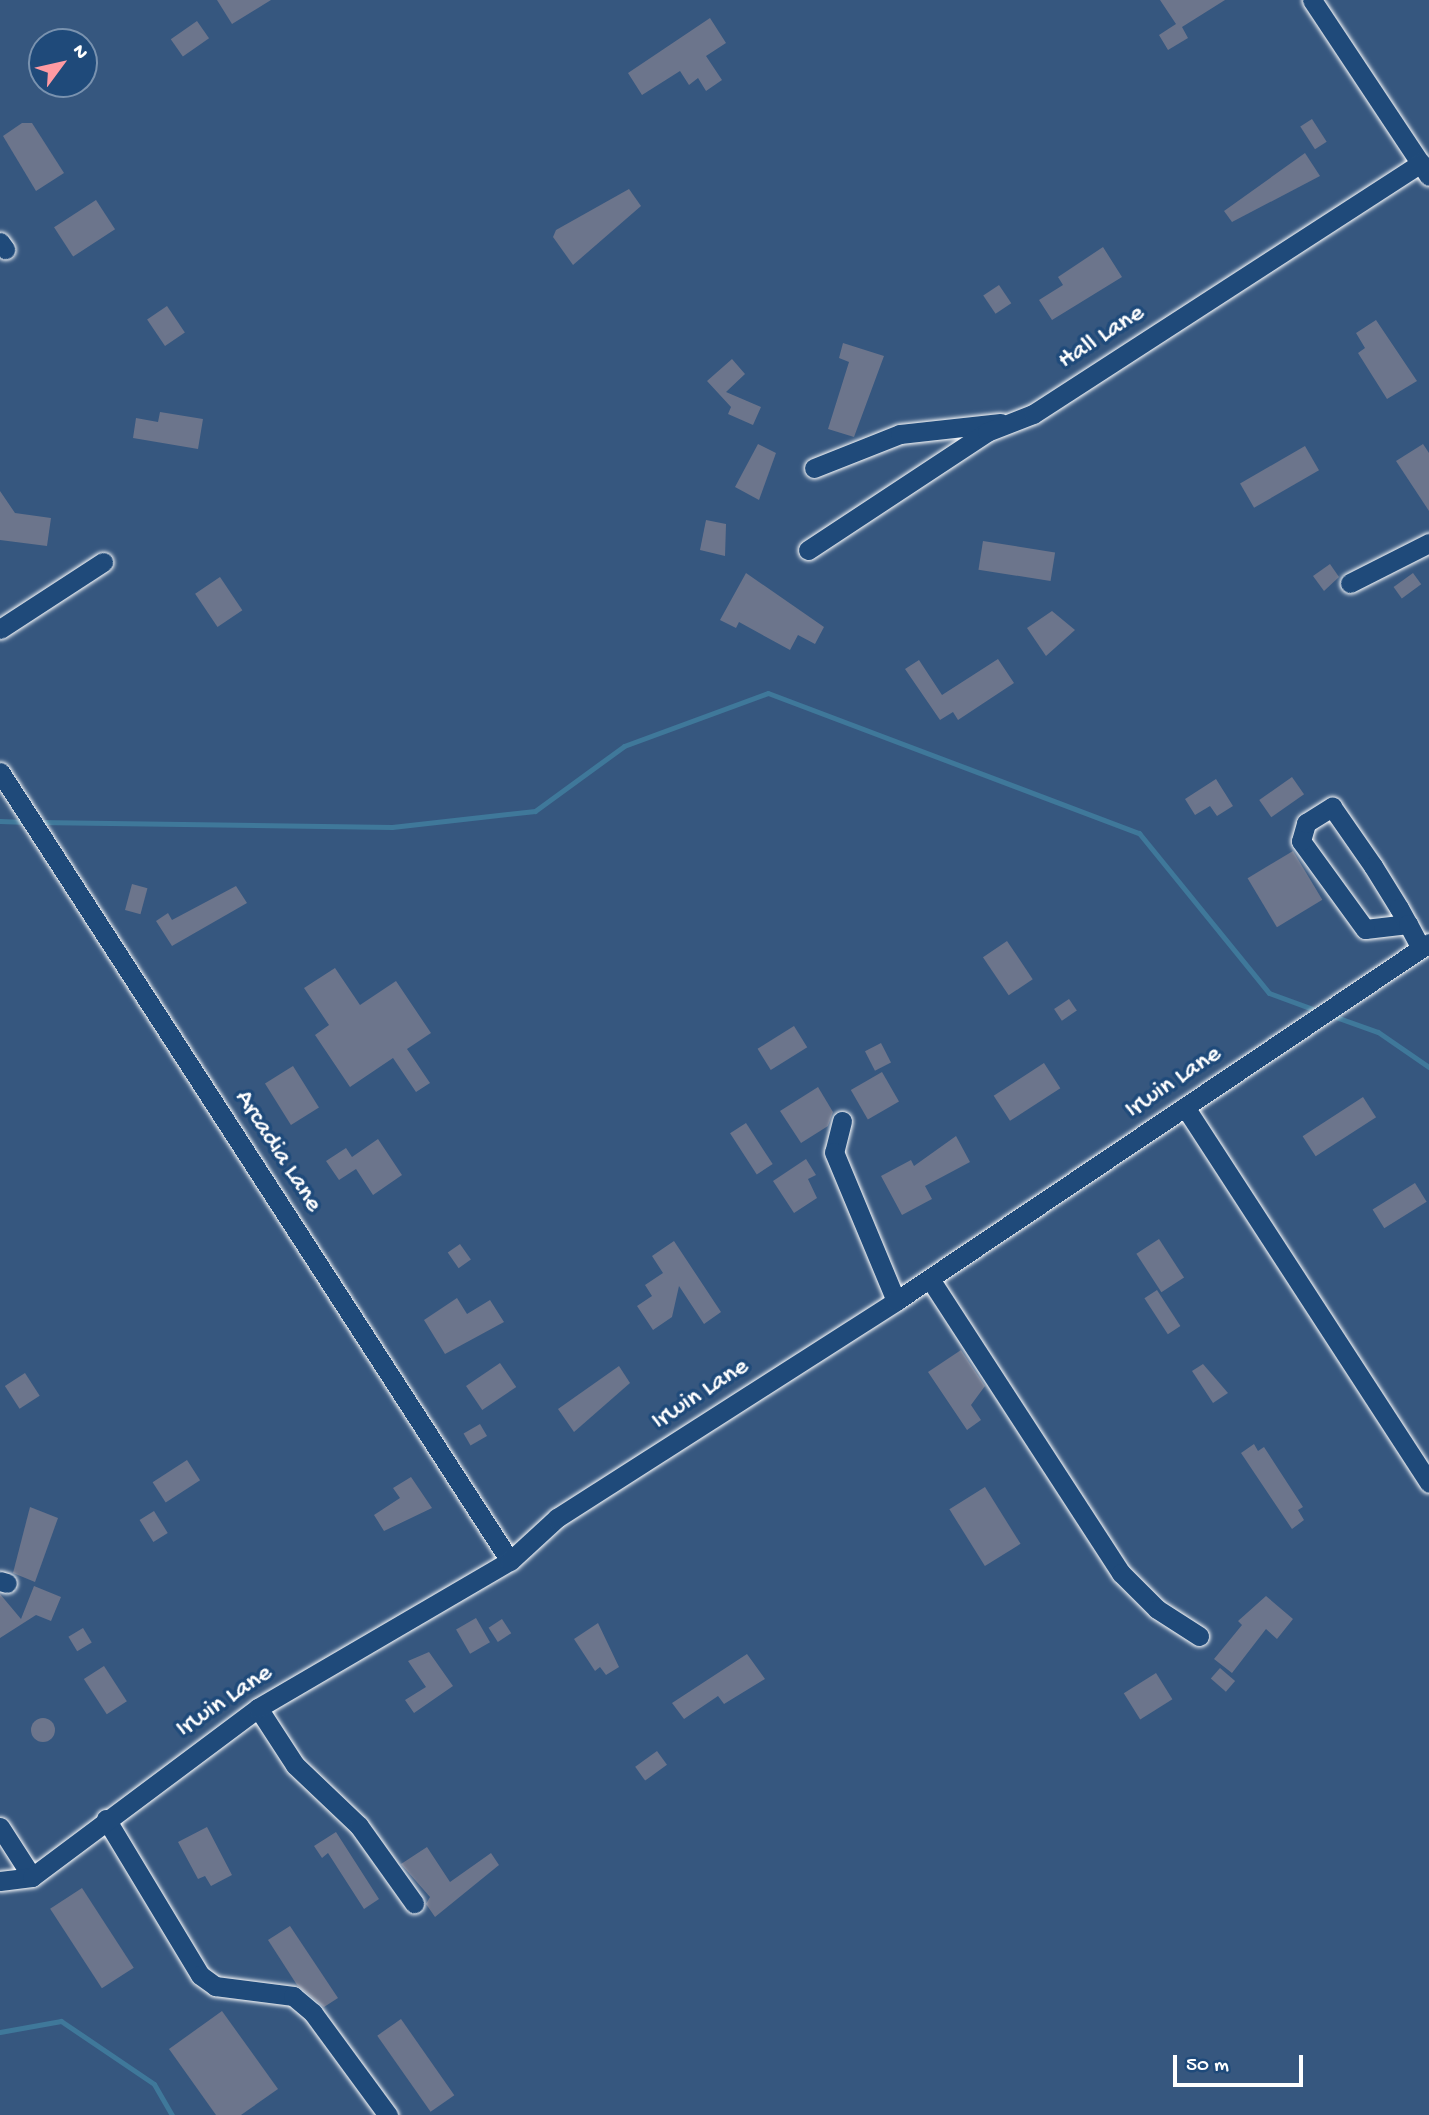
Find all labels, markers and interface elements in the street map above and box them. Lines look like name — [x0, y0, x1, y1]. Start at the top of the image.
north arrow — [28, 28, 98, 98]
text: N — [66, 41, 92, 64]
street label: Hall Lane — [1053, 299, 1151, 377]
street label: Irwin Lane — [1120, 1039, 1228, 1127]
street label: Arcadia Lane — [226, 1085, 328, 1219]
street label: Irwin Lane — [647, 1352, 755, 1438]
street label: Irwin Lane — [171, 1658, 279, 1746]
scale bar — [1177, 2042, 1306, 2086]
text: 50 m — [1186, 2054, 1229, 2079]

